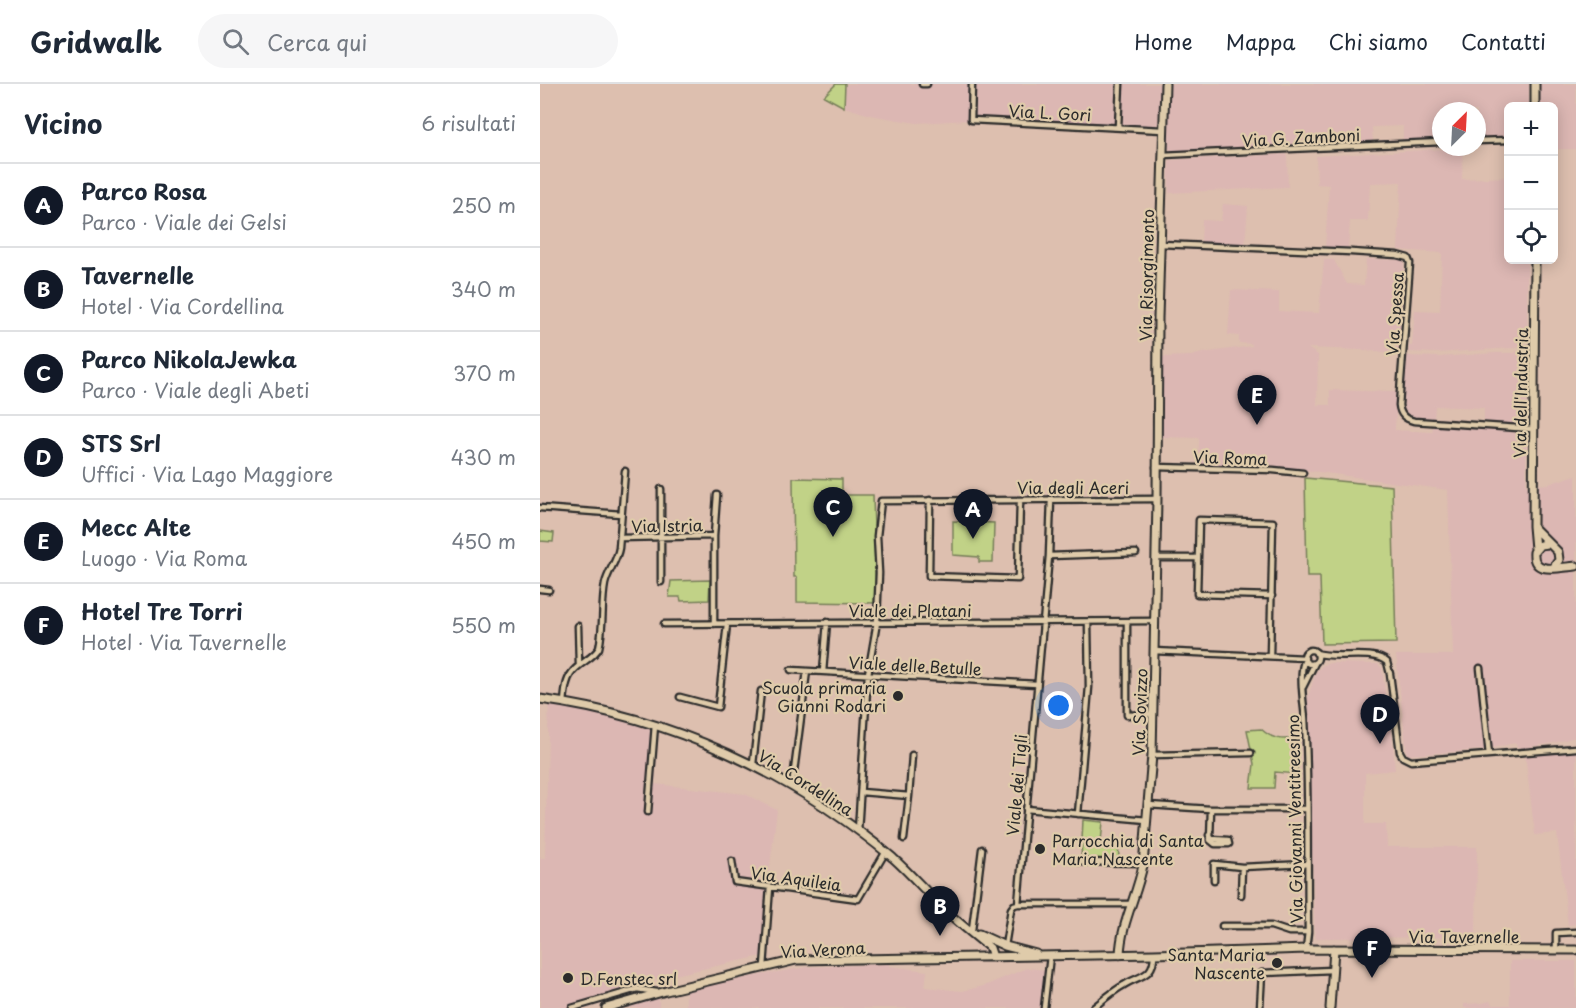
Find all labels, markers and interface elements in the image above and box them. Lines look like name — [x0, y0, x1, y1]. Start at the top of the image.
search box — [198, 14, 618, 68]
text: Gridwalk — [30, 20, 162, 63]
icon: search — [219, 25, 252, 58]
text: Cerca qui — [267, 25, 367, 58]
text: Home — [1134, 25, 1193, 57]
text: Mappa — [1226, 25, 1296, 57]
text: Chi siamo — [1329, 25, 1428, 57]
text: Contatti — [1461, 25, 1546, 57]
street label: Via L. Gori — [1008, 98, 1092, 126]
north arrow — [1432, 102, 1486, 156]
map controls — [1504, 102, 1558, 264]
button: + — [1504, 102, 1558, 156]
text: Vicino — [24, 104, 102, 143]
text: 6 risultati — [422, 108, 516, 138]
street label: Via G. Zamboni — [1241, 122, 1361, 152]
button: − — [1504, 156, 1558, 210]
text: Parco Rosa — [81, 174, 207, 207]
text: A — [36, 190, 51, 220]
text: 250 m — [452, 190, 516, 220]
text: Parco · Viale dei Gelsi — [81, 207, 287, 237]
street label: Via Risorgimento — [1133, 209, 1159, 341]
button: locate — [1504, 210, 1558, 264]
text: Tavernelle — [81, 258, 194, 291]
street label: Via Spessa — [1379, 271, 1409, 357]
text: B — [37, 274, 50, 304]
text: 340 m — [451, 274, 516, 304]
text: Hotel · Via Cordellina — [81, 291, 284, 321]
street label: Via dell'Industria — [1507, 328, 1533, 458]
text: Parco NikolaJewka — [81, 342, 297, 375]
text: C — [36, 358, 51, 388]
text: 370 m — [453, 358, 516, 388]
text: Parco · Viale degli Abeti — [81, 375, 309, 405]
pin: E — [1238, 376, 1276, 425]
text: STS Srl — [81, 426, 161, 459]
text: D — [36, 442, 51, 472]
text: 430 m — [451, 442, 516, 472]
street label: Via Roma — [1193, 444, 1268, 470]
text: Uffici · Via Lago Maggiore — [81, 459, 333, 489]
street label: Via degli Aceri — [1017, 475, 1129, 499]
pin: C — [814, 488, 852, 537]
pin: A — [954, 490, 992, 539]
text: Mecc Alte — [81, 510, 191, 543]
street label: Via Istria — [631, 512, 704, 538]
text: E — [37, 526, 50, 556]
text: 450 m — [451, 526, 516, 556]
text: Luogo · Via Roma — [81, 543, 247, 573]
text: Hotel Tre Torri — [81, 594, 243, 627]
street label: Viale dei Platani — [848, 598, 972, 622]
text: F — [38, 610, 49, 640]
text: 550 m — [451, 610, 516, 640]
text: Hotel · Via Tavernelle — [81, 627, 287, 657]
street label: Viale delle Betulle — [848, 650, 982, 680]
street label: Via Sovizzo — [1125, 668, 1153, 756]
place label: Scuola primaria Gianni Rodari — [762, 675, 886, 717]
marker: Scuola primaria Gianni Rodari — [891, 689, 905, 703]
your location — [1044, 691, 1073, 720]
pin: D — [1360, 694, 1400, 744]
street label: Via Giovanni Ventitreesimo — [1280, 714, 1308, 924]
street label: Viale dei Tigli — [1000, 733, 1032, 837]
street label: Via Cordellina — [754, 743, 858, 821]
place label: Parrocchia di Santa Maria Nascente — [1052, 828, 1204, 870]
marker: Parrocchia di Santa Maria Nascente — [1033, 842, 1047, 856]
street label: Via Aquileia — [749, 860, 843, 896]
pin: B — [920, 886, 960, 936]
street label: Via Tavernelle — [1409, 924, 1520, 948]
pin: F — [1352, 928, 1392, 978]
street label: Via Verona — [780, 935, 867, 963]
place label: Santa Maria Nascente — [1168, 942, 1265, 984]
marker: Santa Maria Nascente — [1270, 956, 1284, 970]
place label: D.Fenstec srl — [580, 966, 677, 990]
marker: D.Fenstec srl — [561, 971, 575, 985]

